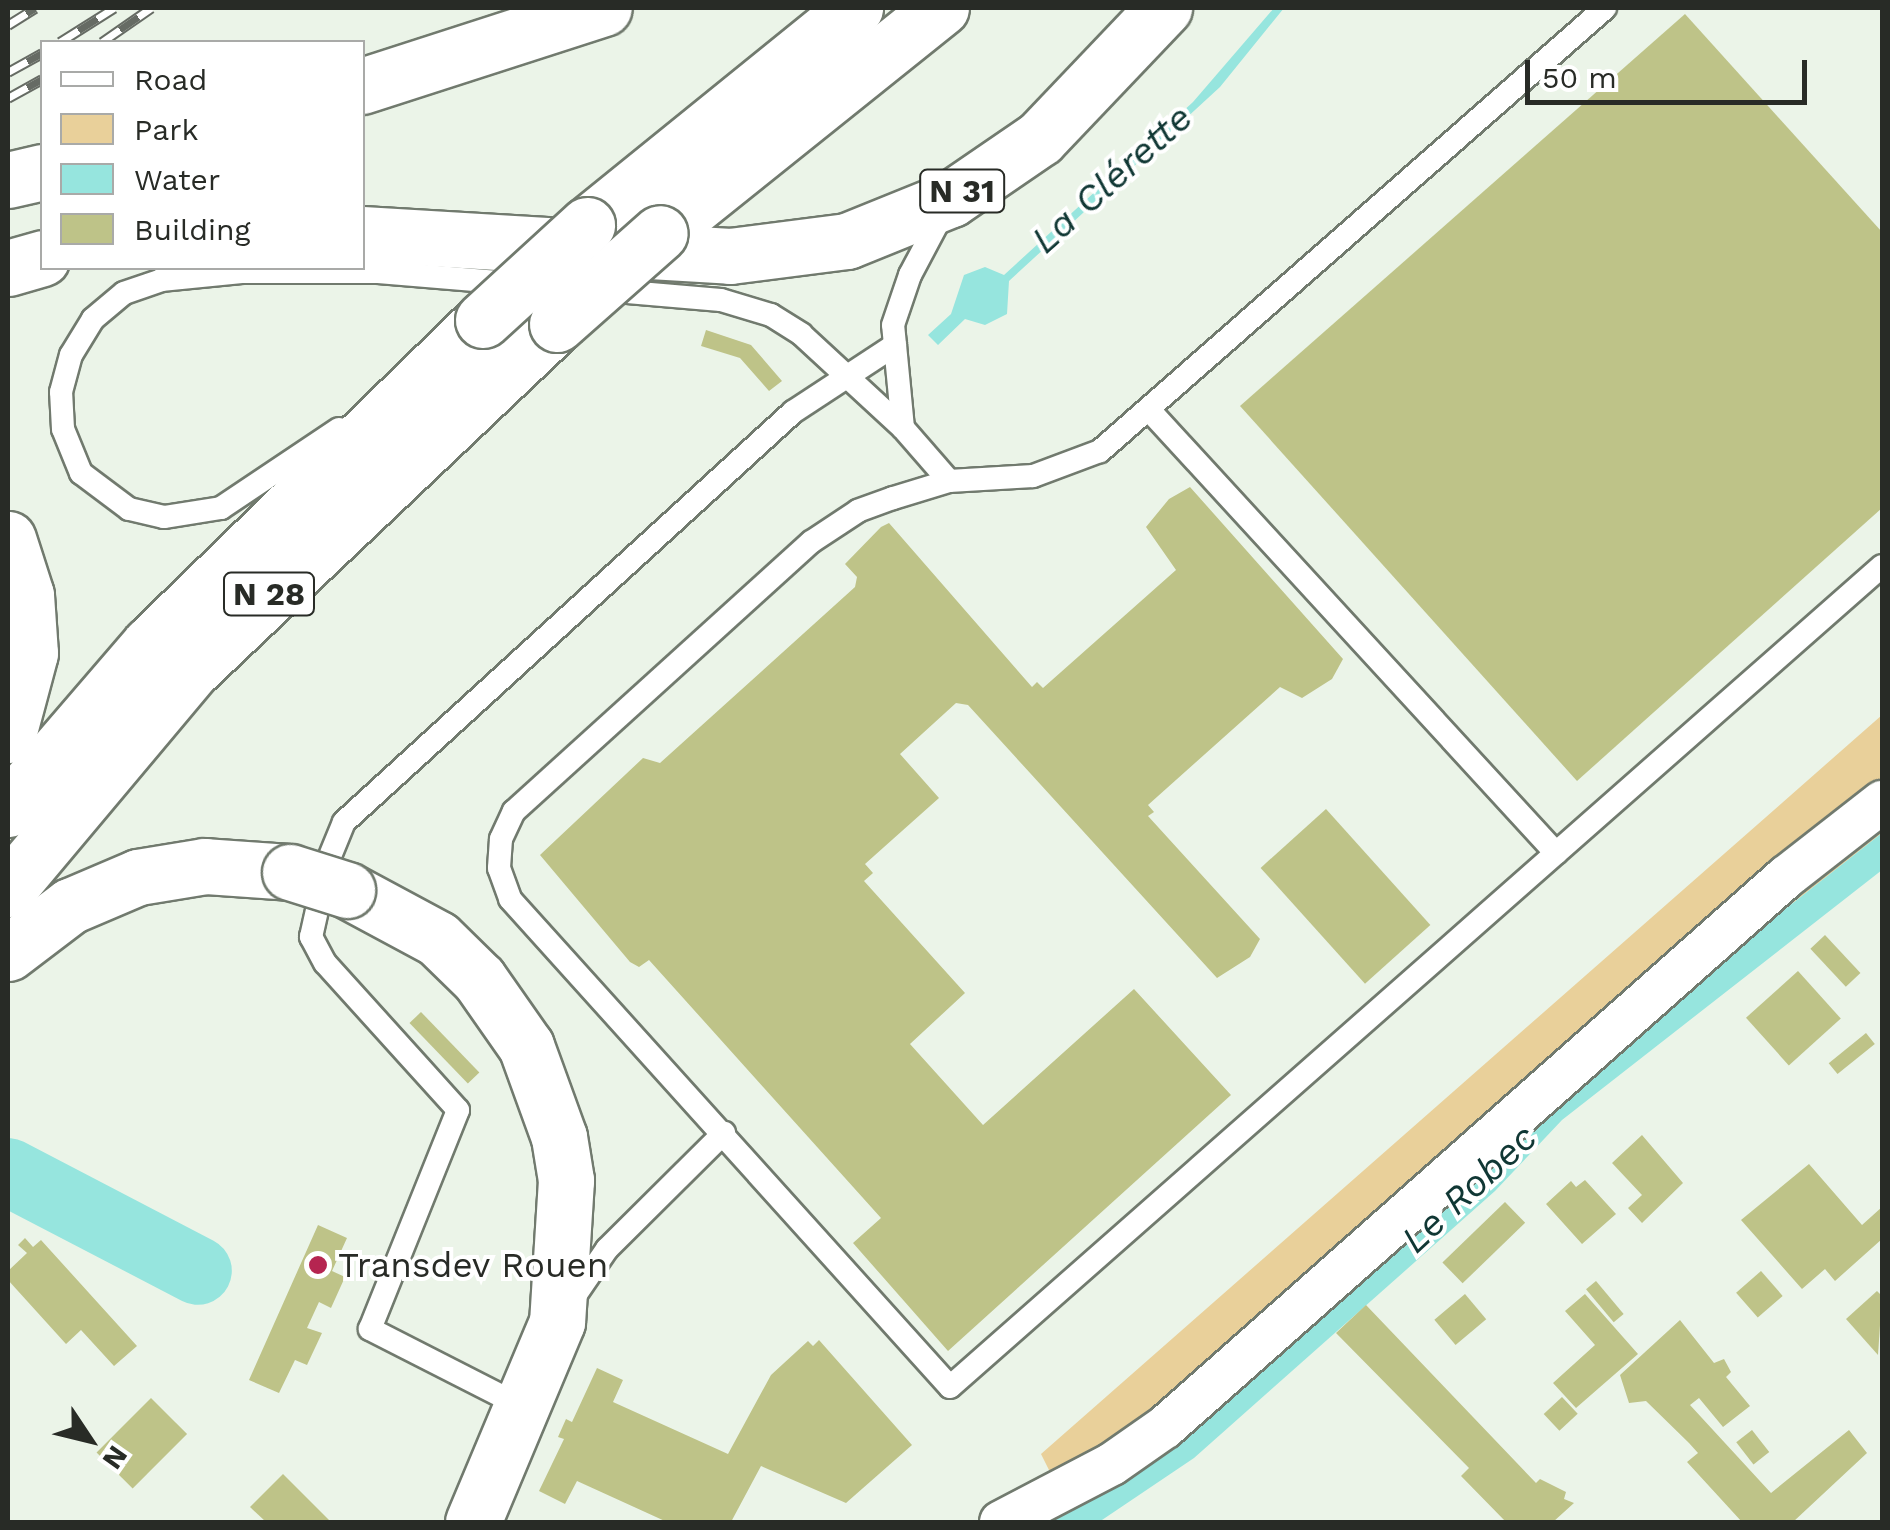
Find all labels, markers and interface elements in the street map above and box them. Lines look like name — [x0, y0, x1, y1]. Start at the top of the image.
legend — [40, 40, 365, 270]
scale bar — [1530, 40, 1812, 102]
text: 50 m — [1542, 60, 1617, 95]
text: Road — [134, 62, 207, 97]
water label: La Clérette — [1022, 95, 1202, 263]
text: Park — [134, 112, 199, 147]
text: Water — [134, 162, 220, 197]
road number: N 31 — [917, 164, 1007, 218]
text: Building — [134, 212, 251, 247]
road number: N 28 — [222, 567, 316, 621]
water label: Le Robec — [1392, 1115, 1546, 1263]
place label: Transdev Rouen — [338, 1244, 609, 1286]
marker: Transdev Rouen — [307, 1254, 329, 1276]
north arrow — [40, 1390, 140, 1490]
text: N — [96, 1440, 134, 1475]

